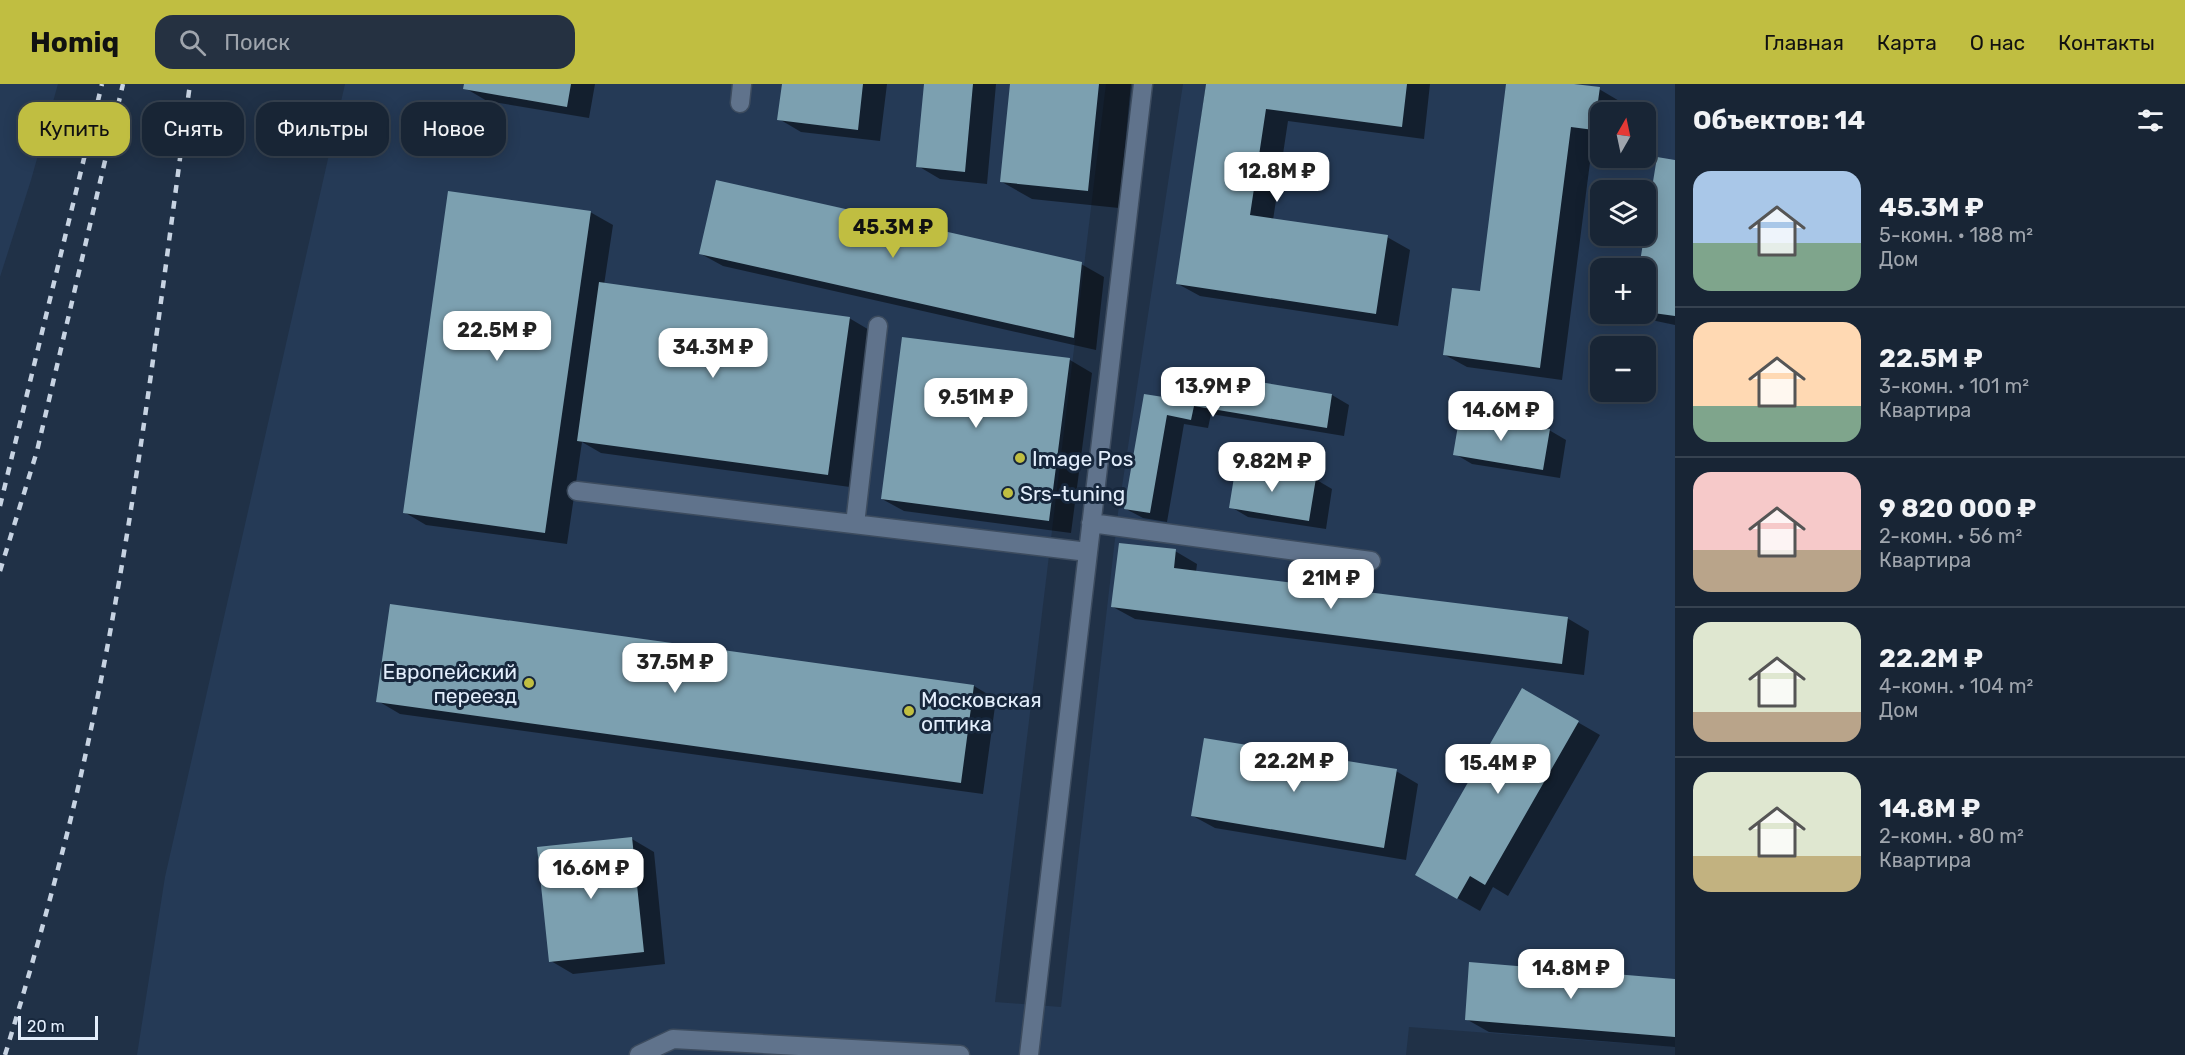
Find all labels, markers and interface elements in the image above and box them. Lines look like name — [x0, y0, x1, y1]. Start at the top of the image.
search box — [155, 15, 575, 69]
text: Homiq — [30, 26, 119, 59]
icon: search — [176, 26, 209, 59]
text: Поиск — [224, 29, 290, 56]
text: Главная — [1764, 30, 1844, 55]
text: Карта — [1877, 30, 1937, 55]
text: О нас — [1970, 30, 2025, 55]
text: Контакты — [2058, 30, 2155, 55]
chip: Купить — [18, 102, 130, 156]
chip: Снять — [142, 102, 244, 156]
chip: Фильтры — [256, 102, 389, 156]
chip: Новое — [401, 102, 506, 156]
north arrow — [1590, 102, 1656, 168]
map controls — [1590, 102, 1656, 402]
icon: filters — [2134, 104, 2167, 137]
text: Объектов: 14 — [1693, 105, 1865, 136]
pin: 12.8M ₽ — [1222, 152, 1332, 203]
text: 12.8M ₽ — [1238, 159, 1316, 183]
button: layers — [1590, 180, 1656, 246]
text: 45.3M ₽ — [1879, 192, 1984, 223]
icon: home — [1741, 195, 1813, 267]
pin: 45.3M ₽ — [838, 208, 948, 259]
text: 45.3M ₽ — [853, 215, 933, 239]
text: 5-комн. · 188 m² — [1879, 223, 2033, 247]
text: Дом — [1879, 247, 1918, 271]
button: + — [1590, 258, 1656, 324]
pin: 22.5M ₽ — [442, 311, 552, 362]
text: 22.5M ₽ — [457, 318, 537, 342]
pin: 34.3M ₽ — [658, 328, 768, 379]
text: 34.3M ₽ — [673, 335, 753, 359]
button: − — [1590, 336, 1656, 402]
text: 22.5M ₽ — [1879, 343, 1983, 374]
icon: home — [1741, 346, 1813, 418]
pin: 13.9M ₽ — [1158, 367, 1268, 418]
text: 13.9M ₽ — [1175, 374, 1251, 398]
text: 3-комн. · 101 m² — [1879, 374, 2029, 398]
pin: 9.51M ₽ — [921, 378, 1031, 429]
text: 9.51M ₽ — [938, 385, 1014, 409]
pin: 14.6M ₽ — [1446, 391, 1556, 442]
text: 14.6M ₽ — [1462, 398, 1540, 422]
text: Квартира — [1879, 398, 1971, 422]
pin: 9.82M ₽ — [1217, 442, 1327, 493]
place label: Image Pos — [1032, 446, 1134, 471]
text: 9.82M ₽ — [1232, 449, 1312, 473]
marker: Image Pos — [1013, 451, 1027, 465]
place label: Srs-tuning — [1020, 481, 1125, 506]
marker: Srs-tuning — [1001, 486, 1015, 500]
text: 9 820 000 ₽ — [1879, 493, 2036, 524]
icon: home — [1741, 496, 1813, 568]
text: 2-комн. · 56 m² — [1879, 524, 2022, 548]
text: Квартира — [1879, 548, 1971, 572]
pin: 21M ₽ — [1289, 559, 1373, 610]
text: 21M ₽ — [1302, 566, 1360, 590]
pin: 37.5M ₽ — [620, 643, 730, 694]
text: 22.2M ₽ — [1879, 643, 1983, 674]
icon: home — [1741, 646, 1813, 718]
text: 37.5M ₽ — [636, 650, 714, 674]
place label: Европейский переезд — [383, 659, 517, 708]
text: 4-комн. · 104 m² — [1879, 674, 2033, 698]
marker: Европейский переезд — [522, 676, 536, 690]
place label: Московская оптика — [921, 687, 1042, 736]
text: Дом — [1879, 698, 1918, 722]
marker: Московская оптика — [902, 704, 916, 718]
pin: 22.2M ₽ — [1239, 742, 1349, 793]
pin: 15.4M ₽ — [1443, 744, 1553, 795]
text: 22.2M ₽ — [1254, 749, 1334, 773]
text: 15.4M ₽ — [1459, 751, 1537, 775]
text: 14.8M ₽ — [1879, 793, 1980, 824]
icon: home — [1741, 796, 1813, 868]
text: 2-комн. · 80 m² — [1879, 824, 2024, 848]
text: Квартира — [1879, 848, 1971, 872]
pin: 16.6M ₽ — [536, 849, 646, 900]
text: 16.6M ₽ — [553, 856, 629, 880]
pin: 14.8M ₽ — [1516, 949, 1626, 1000]
text: 14.8M ₽ — [1532, 956, 1610, 980]
scale bar — [18, 1013, 98, 1040]
text: 20 m — [27, 1017, 65, 1036]

